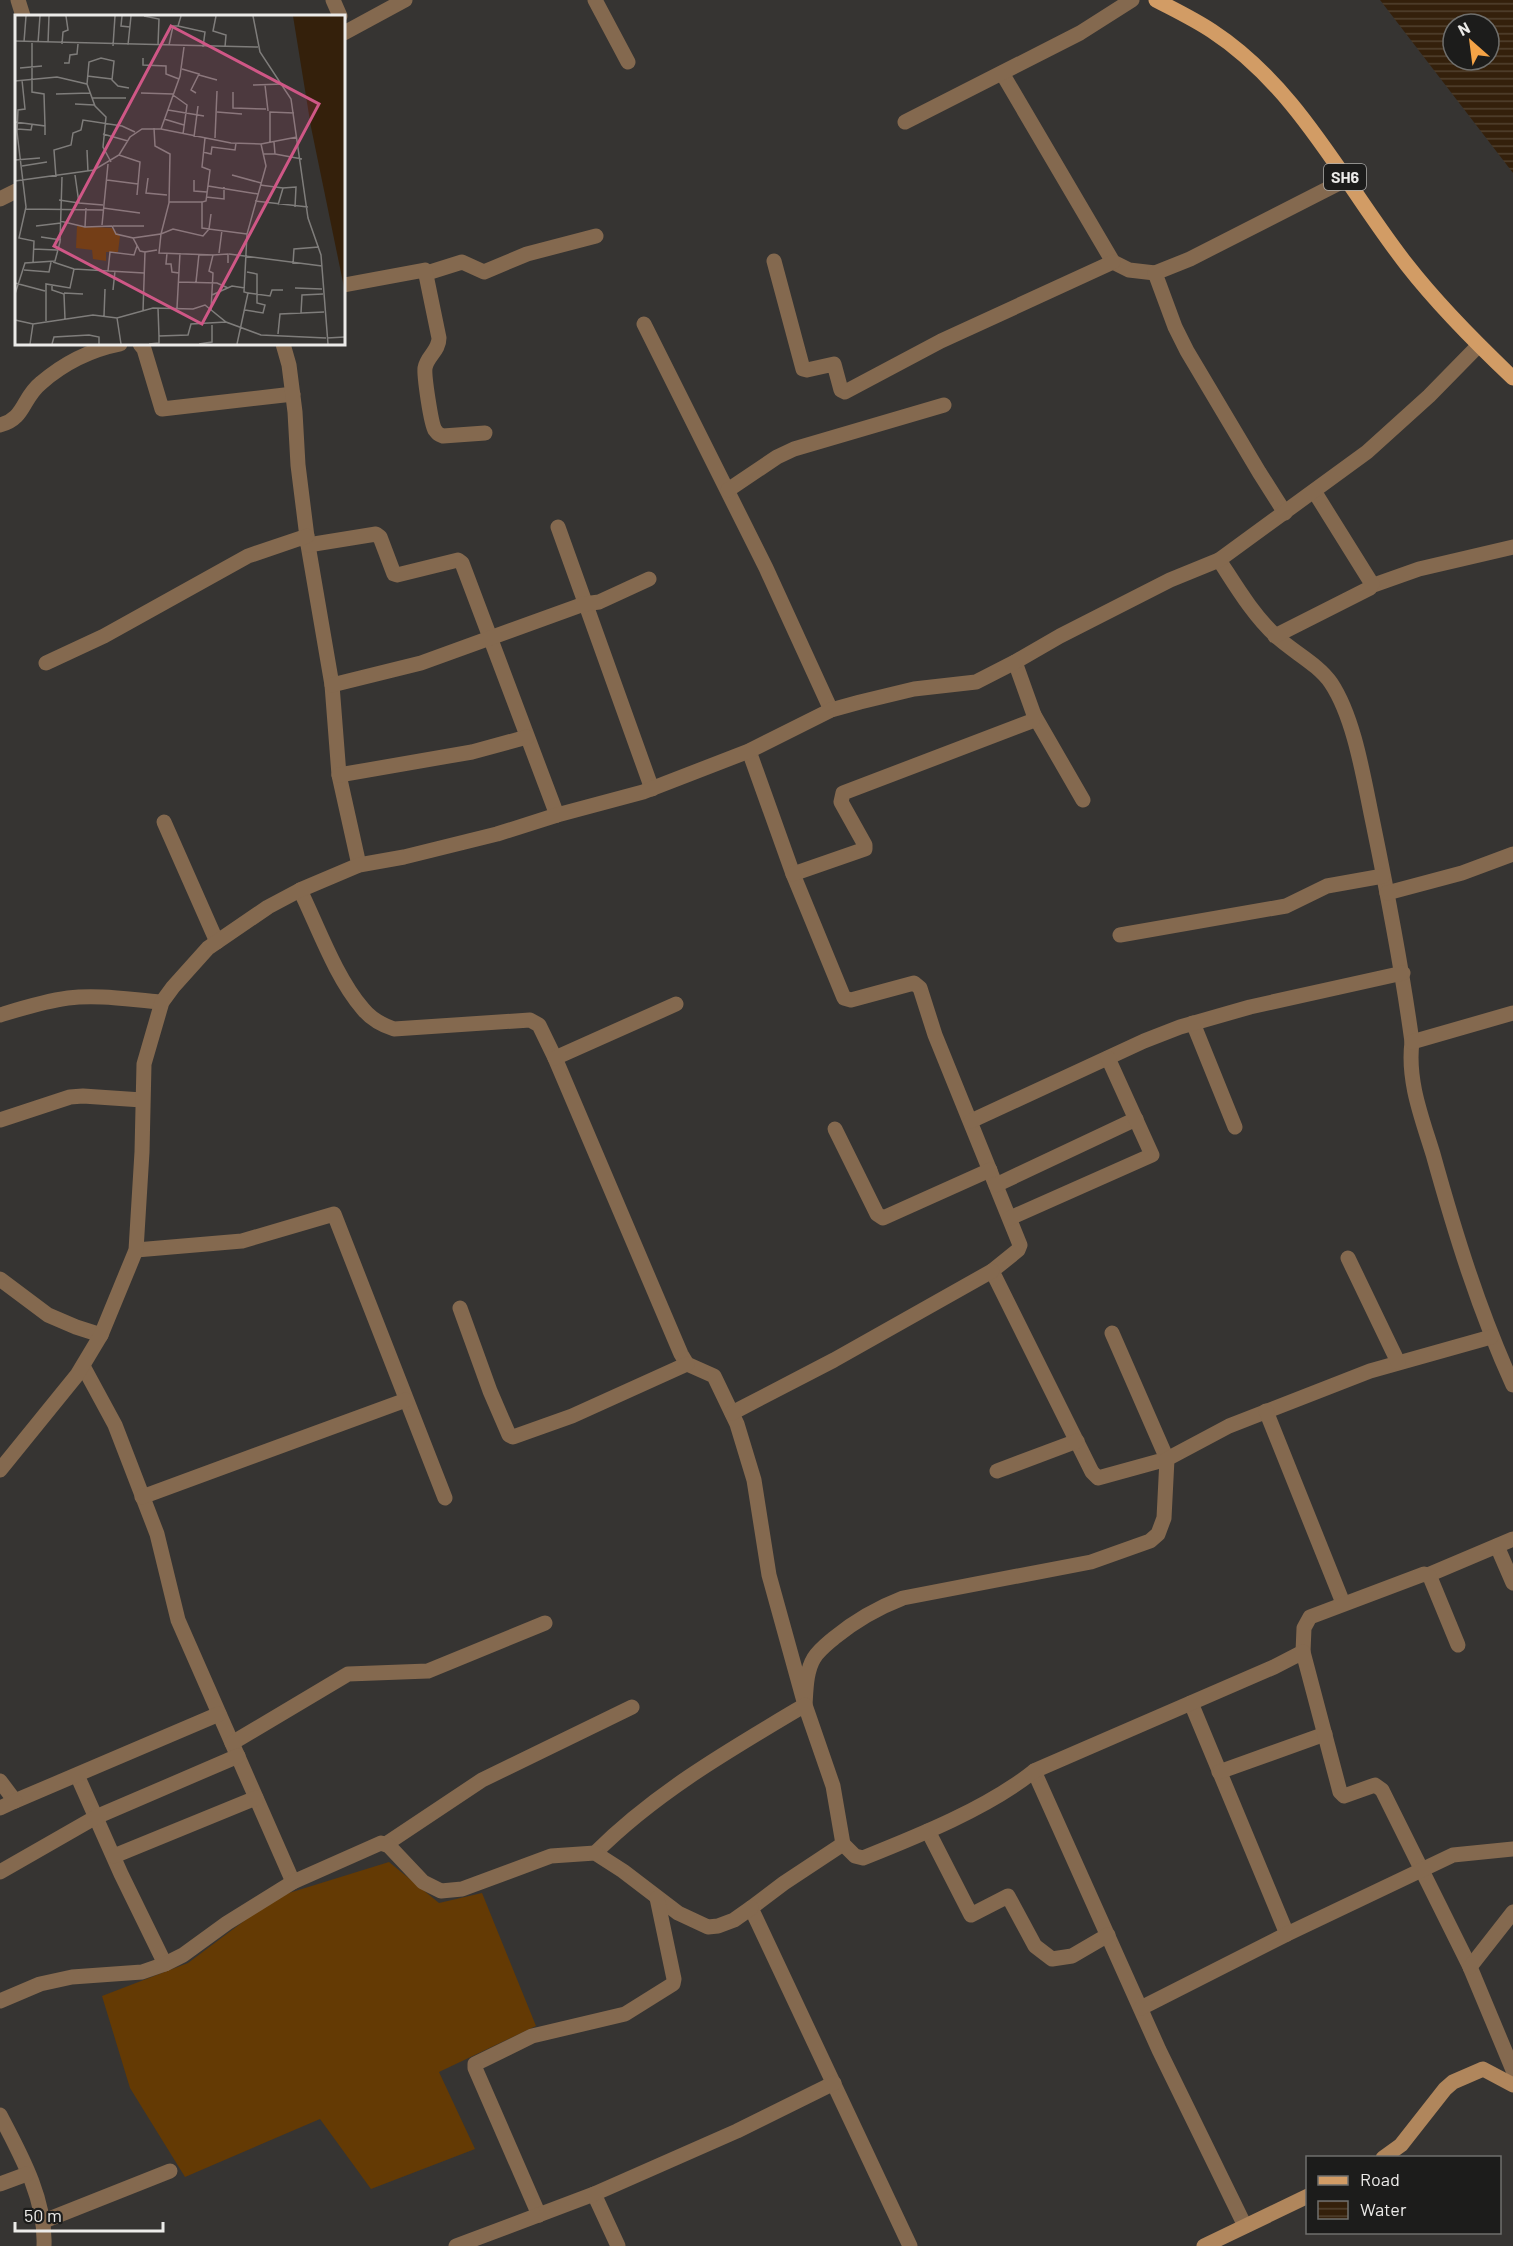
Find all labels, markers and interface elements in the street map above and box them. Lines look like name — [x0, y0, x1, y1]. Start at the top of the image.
north arrow — [1441, 12, 1501, 72]
inset map — [15, 15, 345, 345]
text: N — [1455, 17, 1473, 39]
road number: SH6 — [1324, 164, 1366, 190]
legend — [1306, 2156, 1501, 2234]
text: Road — [1360, 2168, 1400, 2190]
scale bar — [15, 2195, 164, 2233]
text: Water — [1360, 2198, 1407, 2220]
text: 50 m — [24, 2204, 62, 2226]

